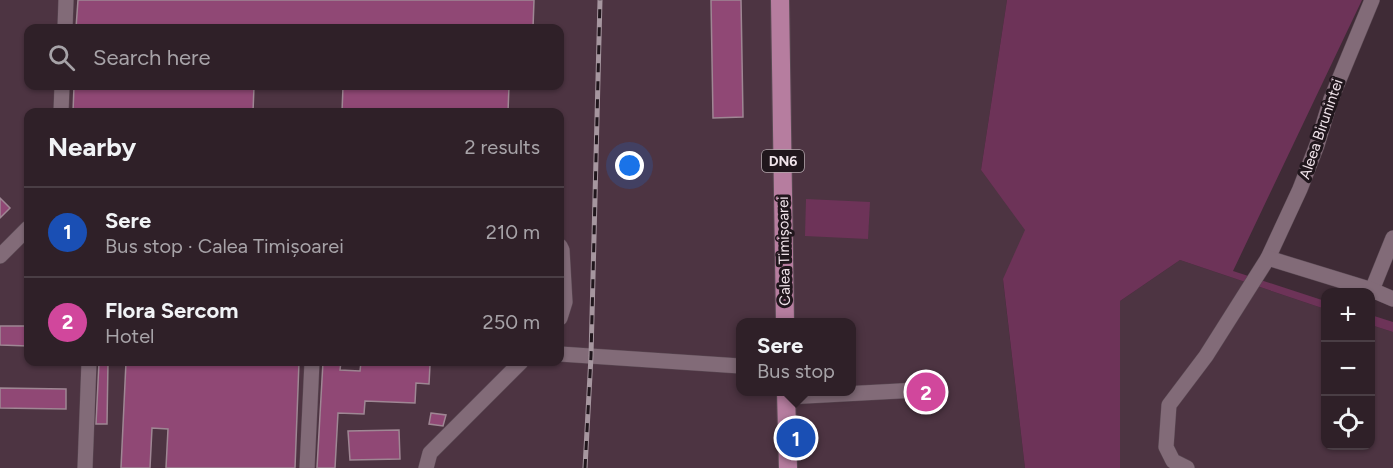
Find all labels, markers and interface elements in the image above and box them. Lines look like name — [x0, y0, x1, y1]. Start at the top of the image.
search box — [24, 24, 564, 90]
icon: search — [45, 41, 78, 74]
text: Search here — [93, 44, 211, 71]
street label: Aleea Birunintei — [1295, 77, 1347, 181]
text: Nearby — [48, 131, 136, 163]
text: 2 results — [464, 135, 540, 159]
road number: DN6 — [762, 150, 804, 172]
your location — [615, 151, 644, 180]
street label: Calea Timișoarei — [774, 196, 794, 306]
text: Sere — [105, 207, 151, 234]
text: 1 — [63, 220, 72, 244]
text: 210 m — [486, 220, 540, 244]
text: Bus stop · Calea Timișoarei — [105, 234, 344, 258]
map controls — [1321, 288, 1375, 450]
button: + — [1321, 288, 1375, 342]
text: Flora Sercom — [105, 297, 239, 324]
text: 2 — [62, 310, 73, 334]
text: 250 m — [483, 310, 540, 334]
popup — [736, 318, 856, 396]
text: Hotel — [105, 324, 154, 348]
text: Sere — [757, 332, 803, 359]
button: − — [1321, 342, 1375, 396]
text: Bus stop — [757, 359, 835, 383]
pin: 2 — [906, 370, 946, 414]
button: locate — [1321, 396, 1375, 450]
pin: 1 — [776, 416, 816, 460]

